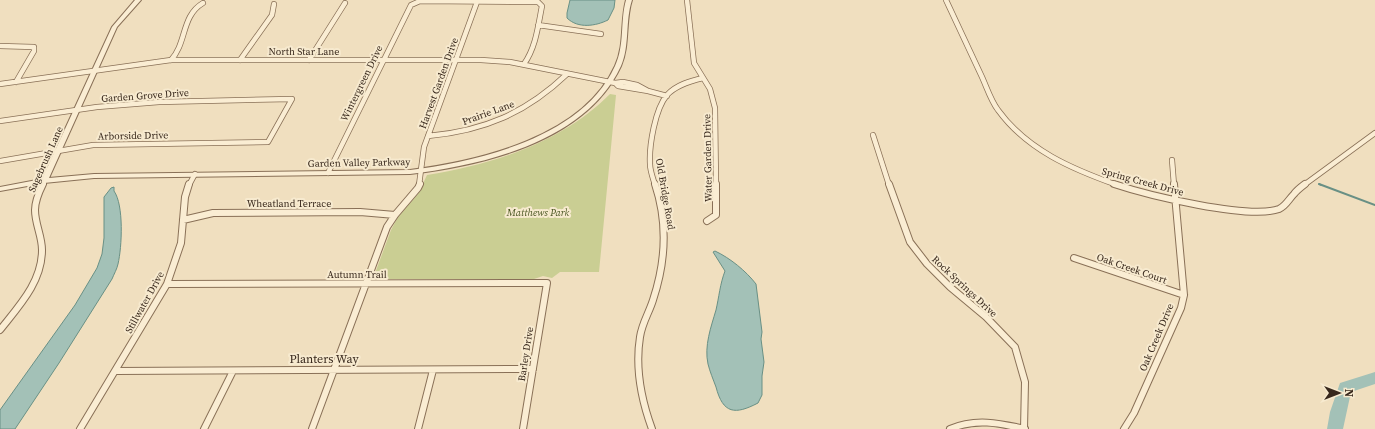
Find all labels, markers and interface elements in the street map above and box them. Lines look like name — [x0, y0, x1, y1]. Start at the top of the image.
street label: Harvest Garden Drive — [416, 36, 461, 131]
street label: Wintergreen Drive — [337, 43, 385, 123]
street label: North Star Lane — [269, 45, 339, 58]
street label: Garden Grove Drive — [101, 86, 189, 105]
street label: Prairie Lane — [460, 97, 516, 128]
street label: Water Garden Drive — [700, 114, 715, 202]
street label: Sagebrush Lane — [25, 124, 66, 194]
street label: Arborside Drive — [98, 128, 168, 143]
street label: Garden Valley Parkway — [308, 155, 411, 170]
street label: Old Bridge Road — [653, 157, 678, 231]
street label: Spring Creek Drive — [1101, 164, 1185, 199]
street label: Wheatland Terrace — [247, 197, 331, 210]
park label: Matthews Park — [506, 206, 570, 219]
street label: Oak Creek Court — [1095, 250, 1169, 287]
street label: Rock Springs Drive — [929, 253, 1000, 320]
street label: Autumn Trail — [327, 268, 387, 281]
street label: Stillwater Drive — [122, 269, 167, 335]
street label: Oak Creek Drive — [1136, 301, 1177, 373]
street label: Barley Drive — [515, 326, 536, 382]
street label: Planters Way — [289, 351, 359, 367]
north arrow — [1319, 373, 1359, 413]
text: N — [1341, 389, 1356, 397]

